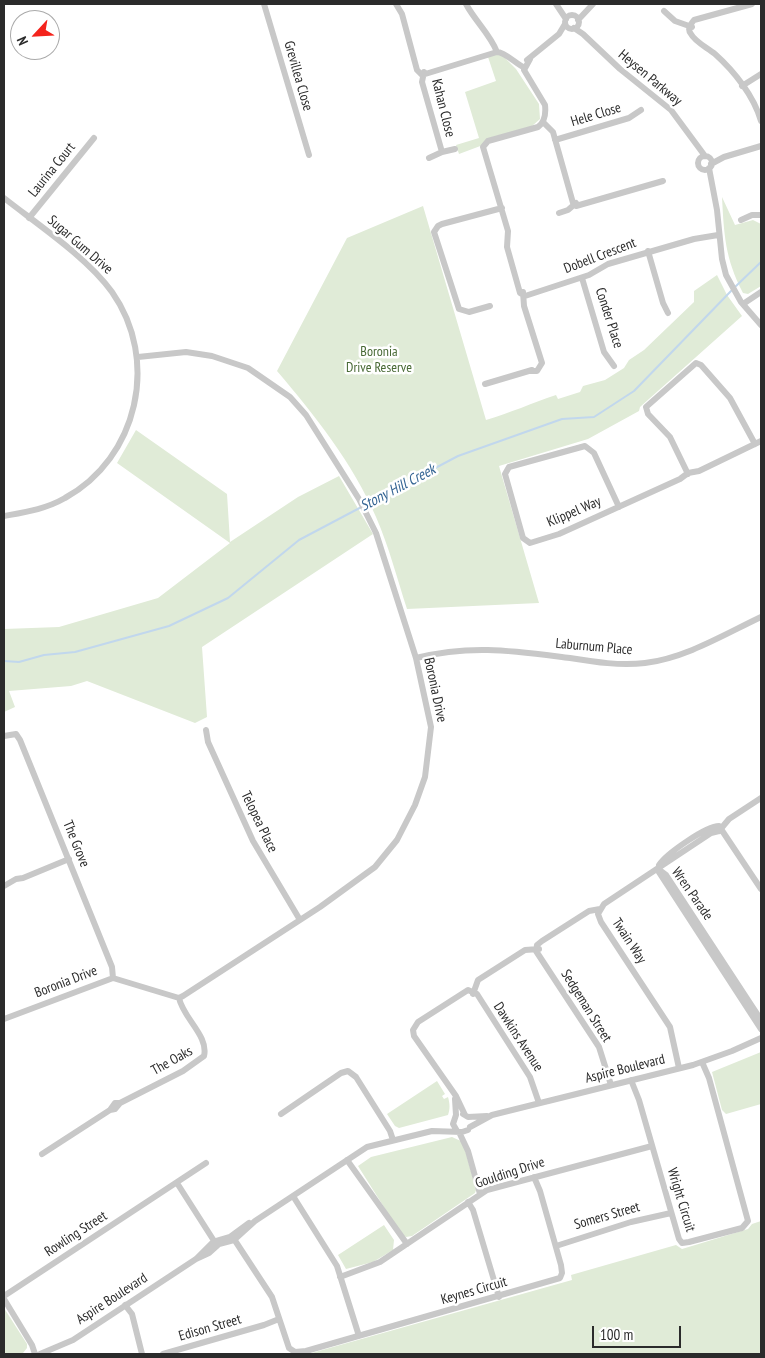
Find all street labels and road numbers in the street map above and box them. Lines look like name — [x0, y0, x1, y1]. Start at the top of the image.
street label: Grevillea Close — [280, 39, 316, 113]
street label: Heysen Parkway — [615, 47, 685, 109]
street label: Kahan Close — [428, 77, 458, 139]
street label: Hele Close — [569, 99, 623, 131]
street label: Laurina Court — [25, 139, 79, 201]
street label: Sugar Gum Drive — [44, 212, 116, 278]
street label: Dobell Crescent — [562, 235, 638, 277]
street label: Conder Place — [591, 286, 627, 350]
street label: Klippel Way — [544, 493, 604, 531]
street label: Laburnum Place — [555, 635, 633, 659]
street label: Boronia Drive — [420, 656, 450, 724]
street label: Telopea Place — [237, 789, 281, 855]
street label: The Grove — [59, 818, 93, 870]
street label: Wren Parade — [668, 864, 716, 924]
street label: Twain Way — [608, 915, 650, 967]
street label: Boronia Drive — [32, 962, 100, 1002]
street label: Sedgeman Street — [557, 967, 615, 1045]
street label: Dawkins Avenue — [489, 999, 547, 1075]
street label: The Oaks — [148, 1043, 196, 1079]
street label: Aspire Boulevard — [583, 1051, 667, 1087]
street label: Goulding Drive — [473, 1154, 547, 1192]
street label: Wright Circuit — [663, 1166, 699, 1234]
street label: Somers Street — [572, 1199, 642, 1233]
street label: Rowling Street — [42, 1208, 110, 1260]
street label: Aspire Boulevard — [73, 1270, 151, 1328]
street label: Keynes Circuit — [439, 1274, 509, 1308]
street label: Edison Street — [177, 1311, 243, 1345]

